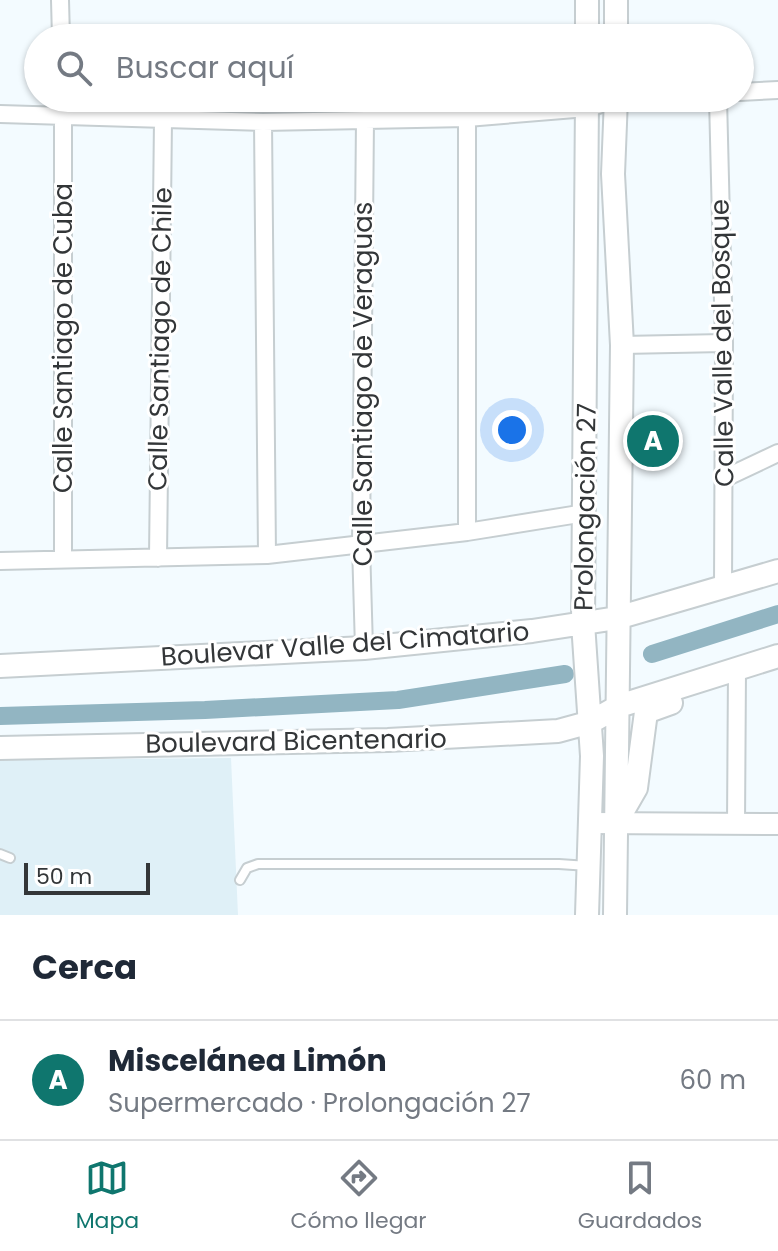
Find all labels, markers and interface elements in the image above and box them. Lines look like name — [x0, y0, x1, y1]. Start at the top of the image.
search box — [24, 24, 754, 112]
icon: search — [52, 46, 96, 90]
text: Buscar aquí — [116, 46, 294, 89]
street label: Calle Santiago de Cuba — [45, 183, 81, 493]
street label: Calle Santiago de Chile — [139, 187, 181, 491]
street label: Calle Valle del Bosque — [701, 199, 743, 487]
street label: Calle Santiago de Veraguas — [345, 202, 381, 566]
street label: Prolongación 27 — [565, 403, 605, 611]
your location — [492, 410, 532, 450]
pin: A — [627, 411, 679, 471]
street label: Boulevar Valle del Cimatario — [160, 613, 530, 675]
street label: Boulevard Bicentenario — [145, 720, 447, 762]
scale bar — [24, 859, 150, 895]
text: 50 m — [36, 861, 92, 892]
text: Cerca — [32, 943, 137, 991]
text: Miscelánea Limón — [108, 1039, 387, 1082]
text: A — [48, 1062, 68, 1098]
text: 60 m — [679, 1062, 746, 1098]
text: Supermercado · Prolongación 27 — [108, 1085, 531, 1121]
tab: Mapa — [76, 1156, 139, 1237]
tab: Cómo llegar — [290, 1156, 427, 1237]
tab: Guardados — [578, 1156, 702, 1237]

